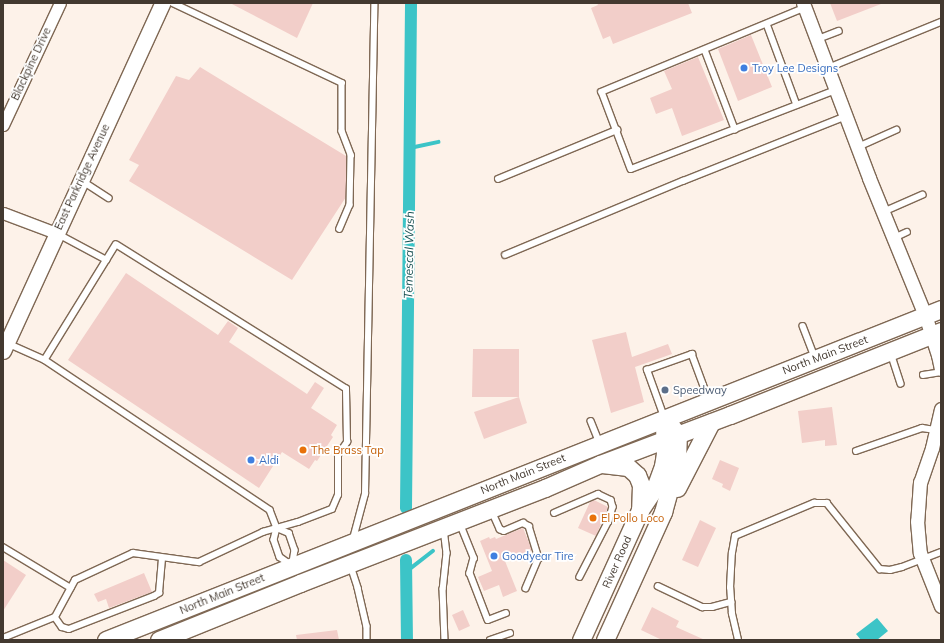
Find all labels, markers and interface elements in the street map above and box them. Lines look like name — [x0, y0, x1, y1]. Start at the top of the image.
street label: Blackpine Drive — [8, 25, 54, 103]
place label: Troy Lee Designs — [752, 61, 838, 75]
marker: Troy Lee Designs — [739, 63, 749, 73]
street label: East Parkridge Avenue — [52, 122, 112, 232]
water label: Temescal Wash — [401, 211, 417, 299]
street label: North Main Street — [780, 333, 870, 377]
place label: Speedway — [673, 383, 727, 397]
marker: Speedway — [660, 385, 670, 395]
place label: The Brass Tap — [311, 443, 384, 457]
marker: The Brass Tap — [298, 445, 308, 455]
street label: North Main Street — [479, 451, 567, 497]
place label: Aldi — [259, 453, 279, 467]
marker: Aldi — [246, 455, 256, 465]
place label: El Pollo Loco — [601, 511, 664, 525]
marker: El Pollo Loco — [588, 513, 598, 523]
street label: River Road — [600, 534, 634, 590]
place label: Goodyear Tire — [502, 549, 574, 563]
marker: Goodyear Tire — [489, 551, 499, 561]
street label: North Main Street — [178, 571, 266, 617]

